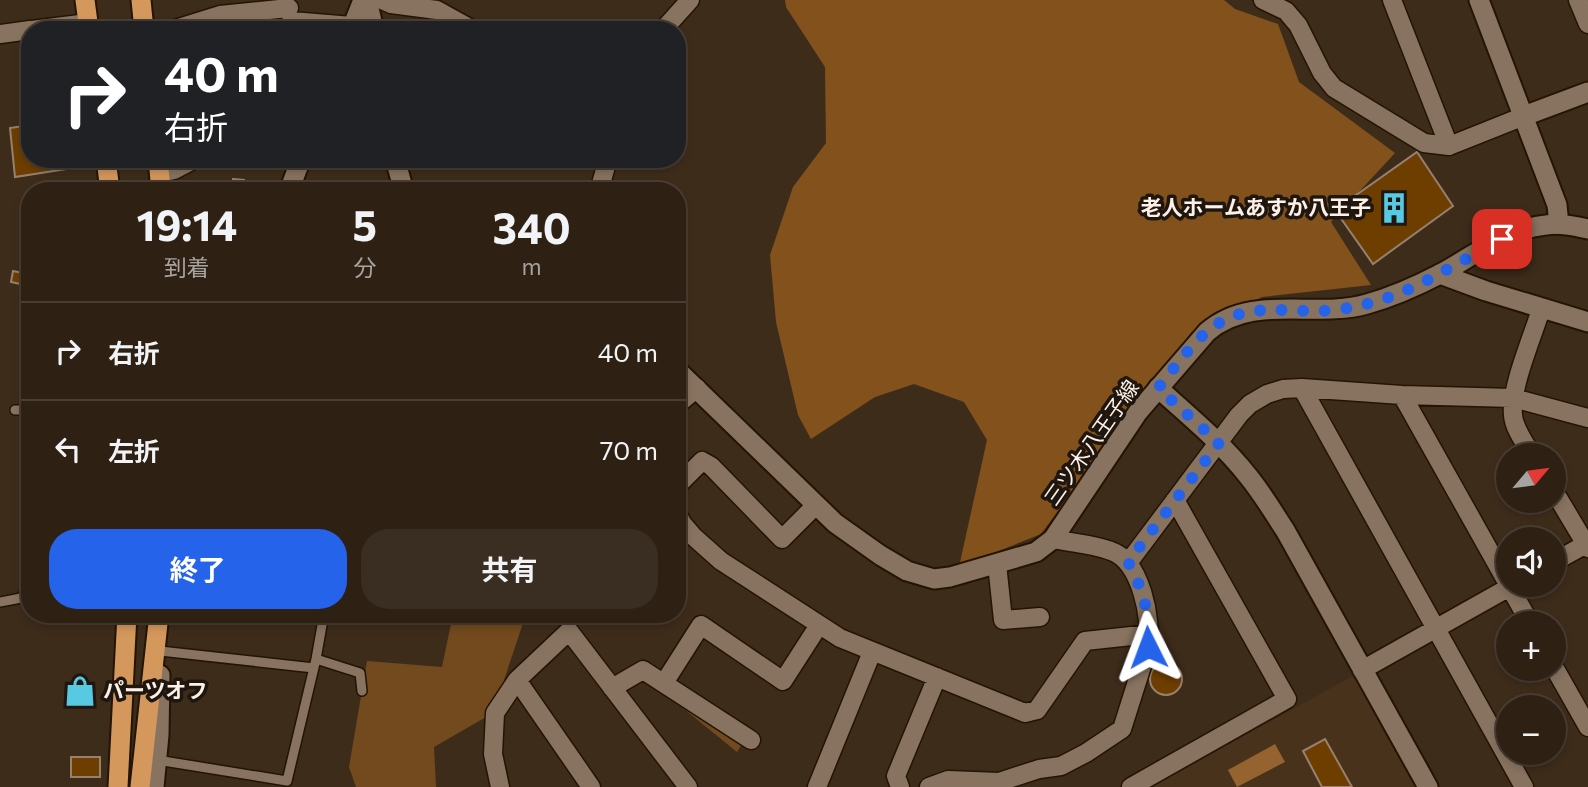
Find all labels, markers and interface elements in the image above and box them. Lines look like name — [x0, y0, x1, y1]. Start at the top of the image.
text: 40 m — [164, 42, 279, 102]
icon: right — [49, 49, 140, 140]
text: 右折 — [164, 106, 228, 146]
building icon: 老人ホームあすか八王子 — [1377, 191, 1411, 225]
place label: 老人ホームあすか八王子 — [1141, 194, 1371, 219]
text: 19:14 — [136, 198, 237, 250]
text: 5 — [353, 198, 377, 250]
text: 340 — [492, 201, 571, 253]
pin — [1472, 209, 1532, 269]
icon: arrive — [1483, 220, 1521, 258]
text: m — [521, 252, 542, 280]
text: 到着 — [164, 253, 210, 281]
text: 分 — [353, 253, 376, 281]
icon: right — [49, 332, 87, 370]
text: 40 m — [598, 336, 658, 367]
text: 右折 — [108, 337, 160, 368]
street label: 三ツ木八王子線 — [1038, 375, 1143, 510]
icon: left — [49, 430, 87, 468]
text: 70 m — [600, 434, 658, 465]
text: 左折 — [108, 435, 160, 466]
north arrow — [1496, 443, 1566, 513]
map controls — [1496, 443, 1566, 765]
button: sound — [1496, 527, 1566, 597]
button: 終了 — [49, 529, 347, 609]
button: 共有 — [361, 529, 658, 609]
position arrow — [1111, 610, 1185, 684]
button: + — [1496, 611, 1566, 681]
shop icon: パーツオフ — [63, 674, 97, 708]
place label: パーツオフ — [103, 677, 208, 702]
button: − — [1496, 695, 1566, 765]

